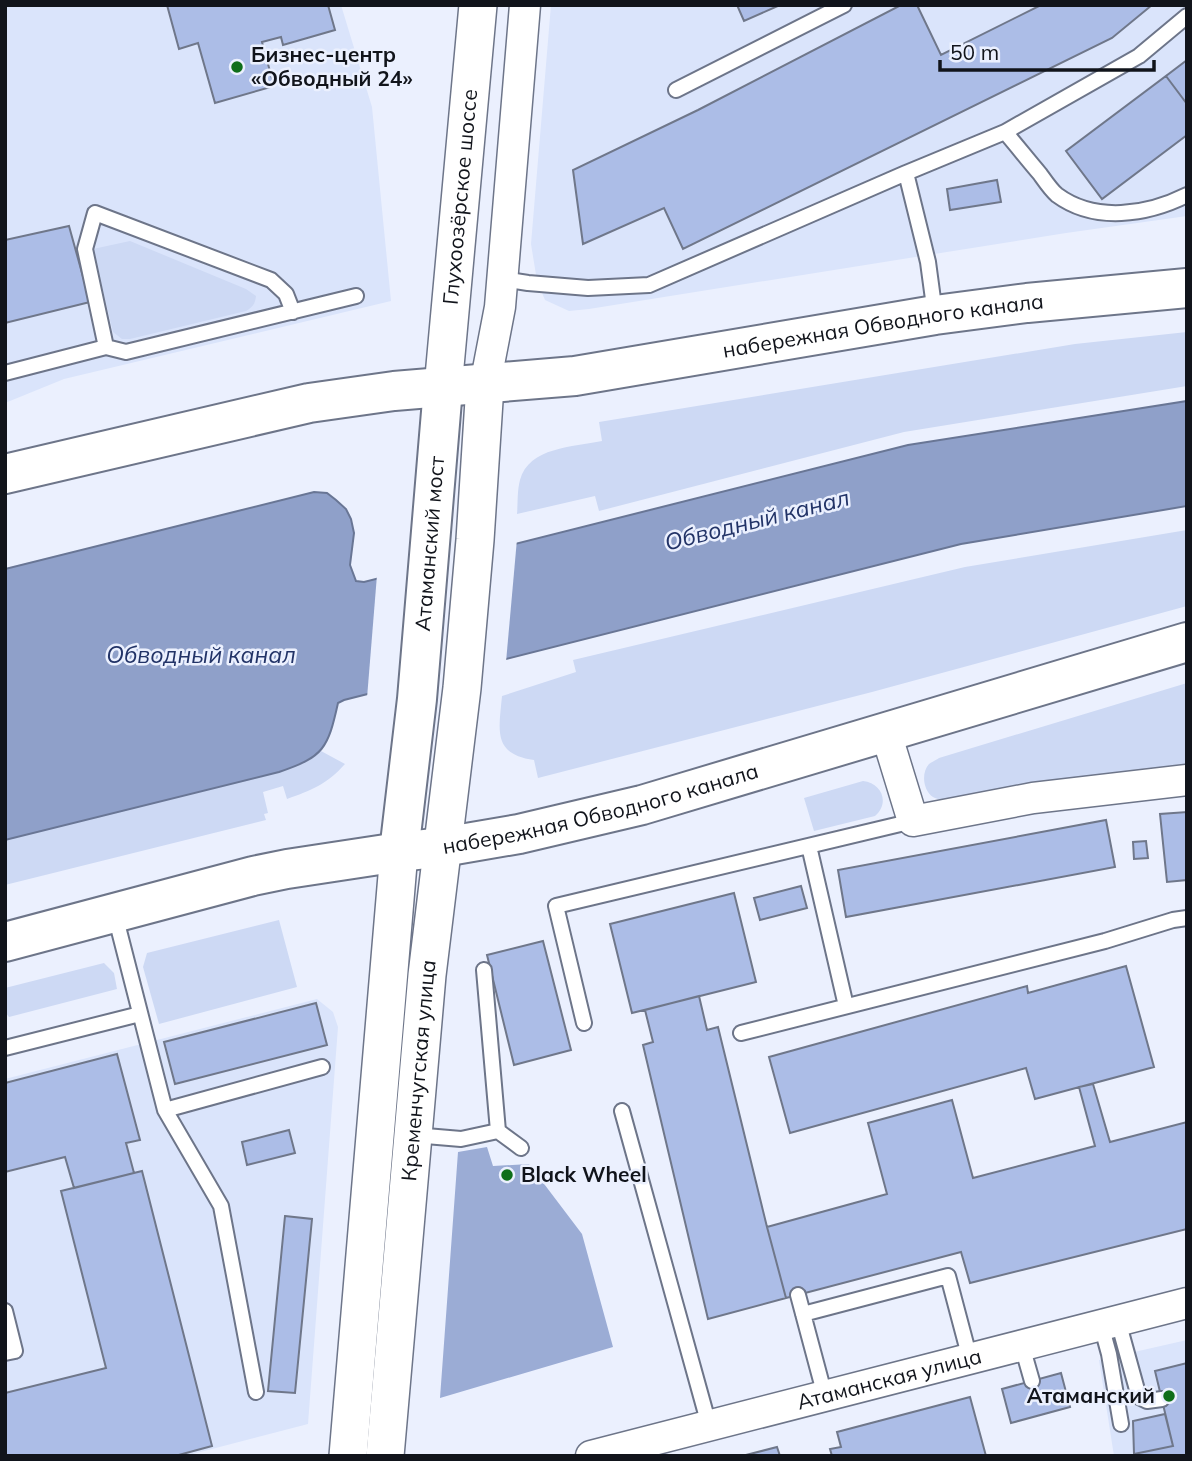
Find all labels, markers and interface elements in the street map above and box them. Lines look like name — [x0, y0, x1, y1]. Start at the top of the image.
scale bar — [940, 28, 1154, 72]
text: 50 m — [950, 39, 999, 65]
place label: Бизнес-центр «Обводный 24» — [251, 41, 413, 91]
marker: Бизнес-центр «Обводный 24» — [229, 59, 245, 75]
street label: Глухоозёрское шоссе — [437, 88, 482, 306]
street label: набережная Обводного канала — [721, 287, 1045, 363]
street label: Атаманский мост — [409, 454, 449, 632]
water label: Обводный канал — [661, 483, 852, 557]
water label: Обводный канал — [106, 640, 296, 669]
street label: набережная Обводного канала — [440, 757, 761, 859]
street label: Кременчугская улица — [395, 958, 441, 1182]
place label: Black Wheel — [521, 1161, 647, 1187]
marker: Black Wheel — [499, 1167, 515, 1183]
street label: Атаманская улица — [794, 1342, 984, 1415]
place label: Атаманский — [1027, 1382, 1155, 1408]
marker: Атаманский — [1161, 1388, 1177, 1404]

